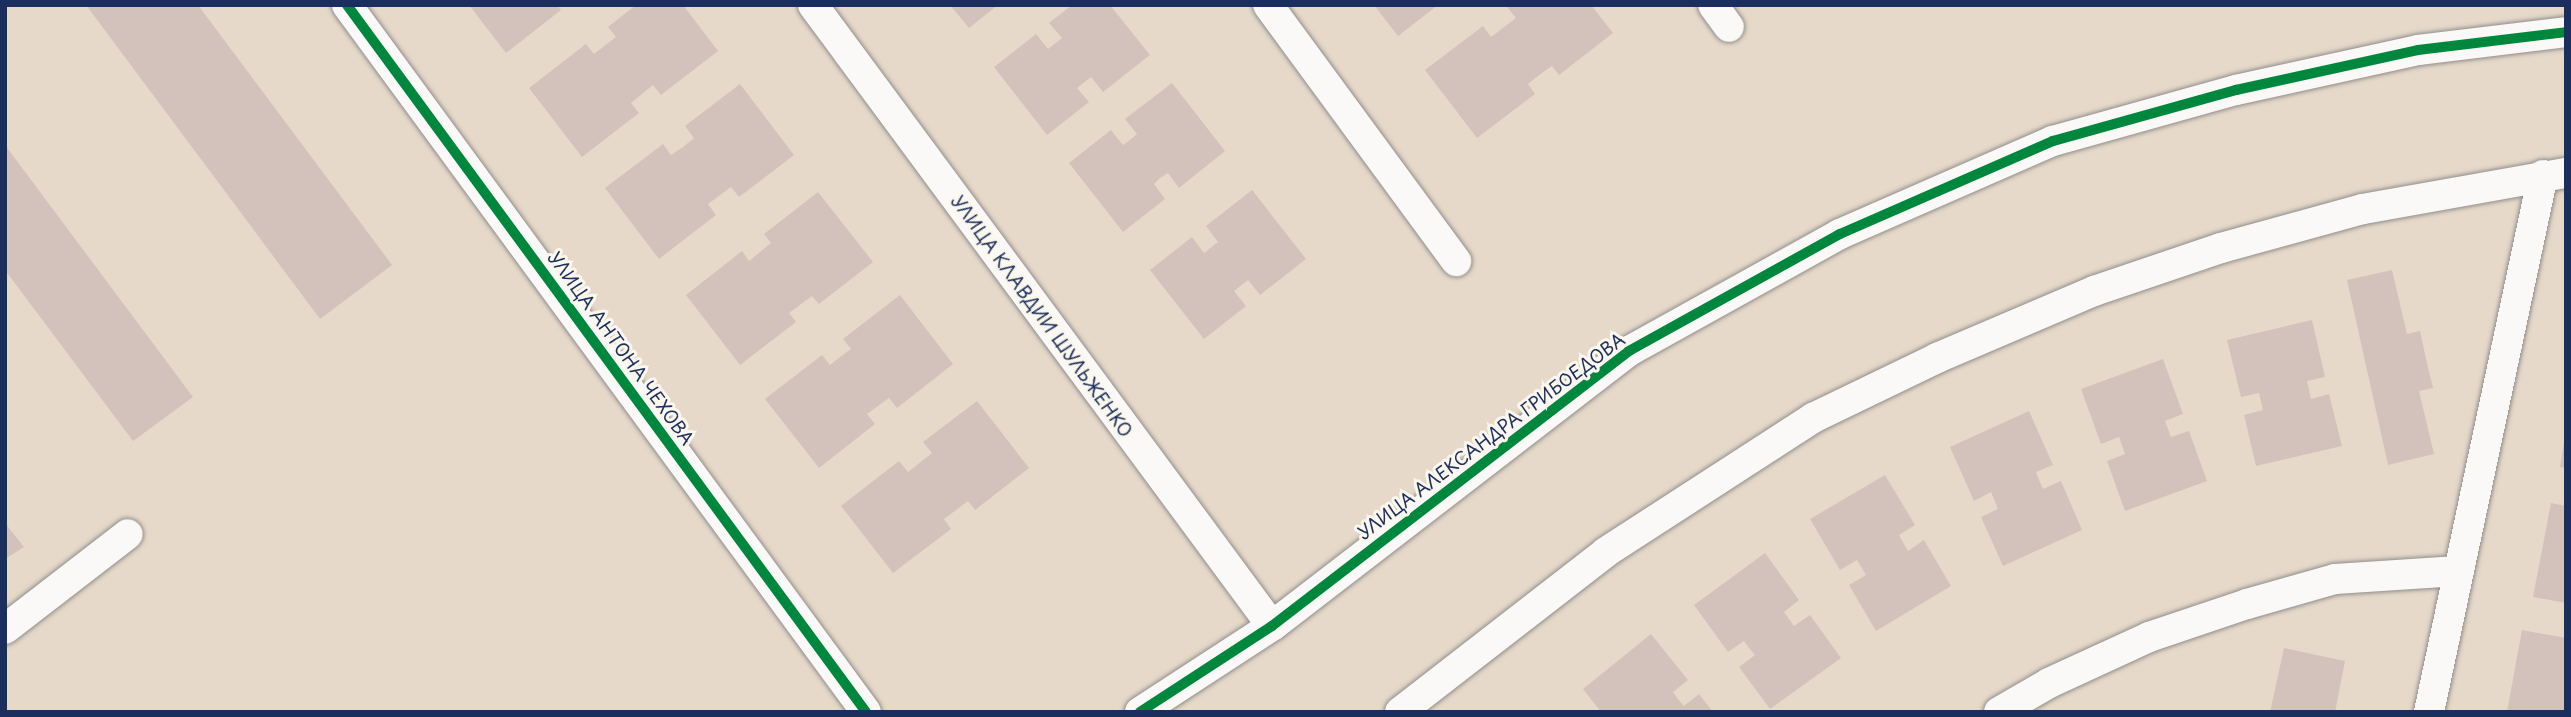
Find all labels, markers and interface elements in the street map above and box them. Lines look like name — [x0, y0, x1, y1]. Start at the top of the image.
street label: УЛИЦА КЛАВДИИ ШУЛЬЖЕНКО — [946, 190, 1138, 442]
street label: УЛИЦА АНТОНА ЧЕХОВА — [543, 247, 699, 449]
street label: УЛИЦА АЛЕКСАНДРА ГРИБОЕДОВА — [1352, 328, 1630, 544]

